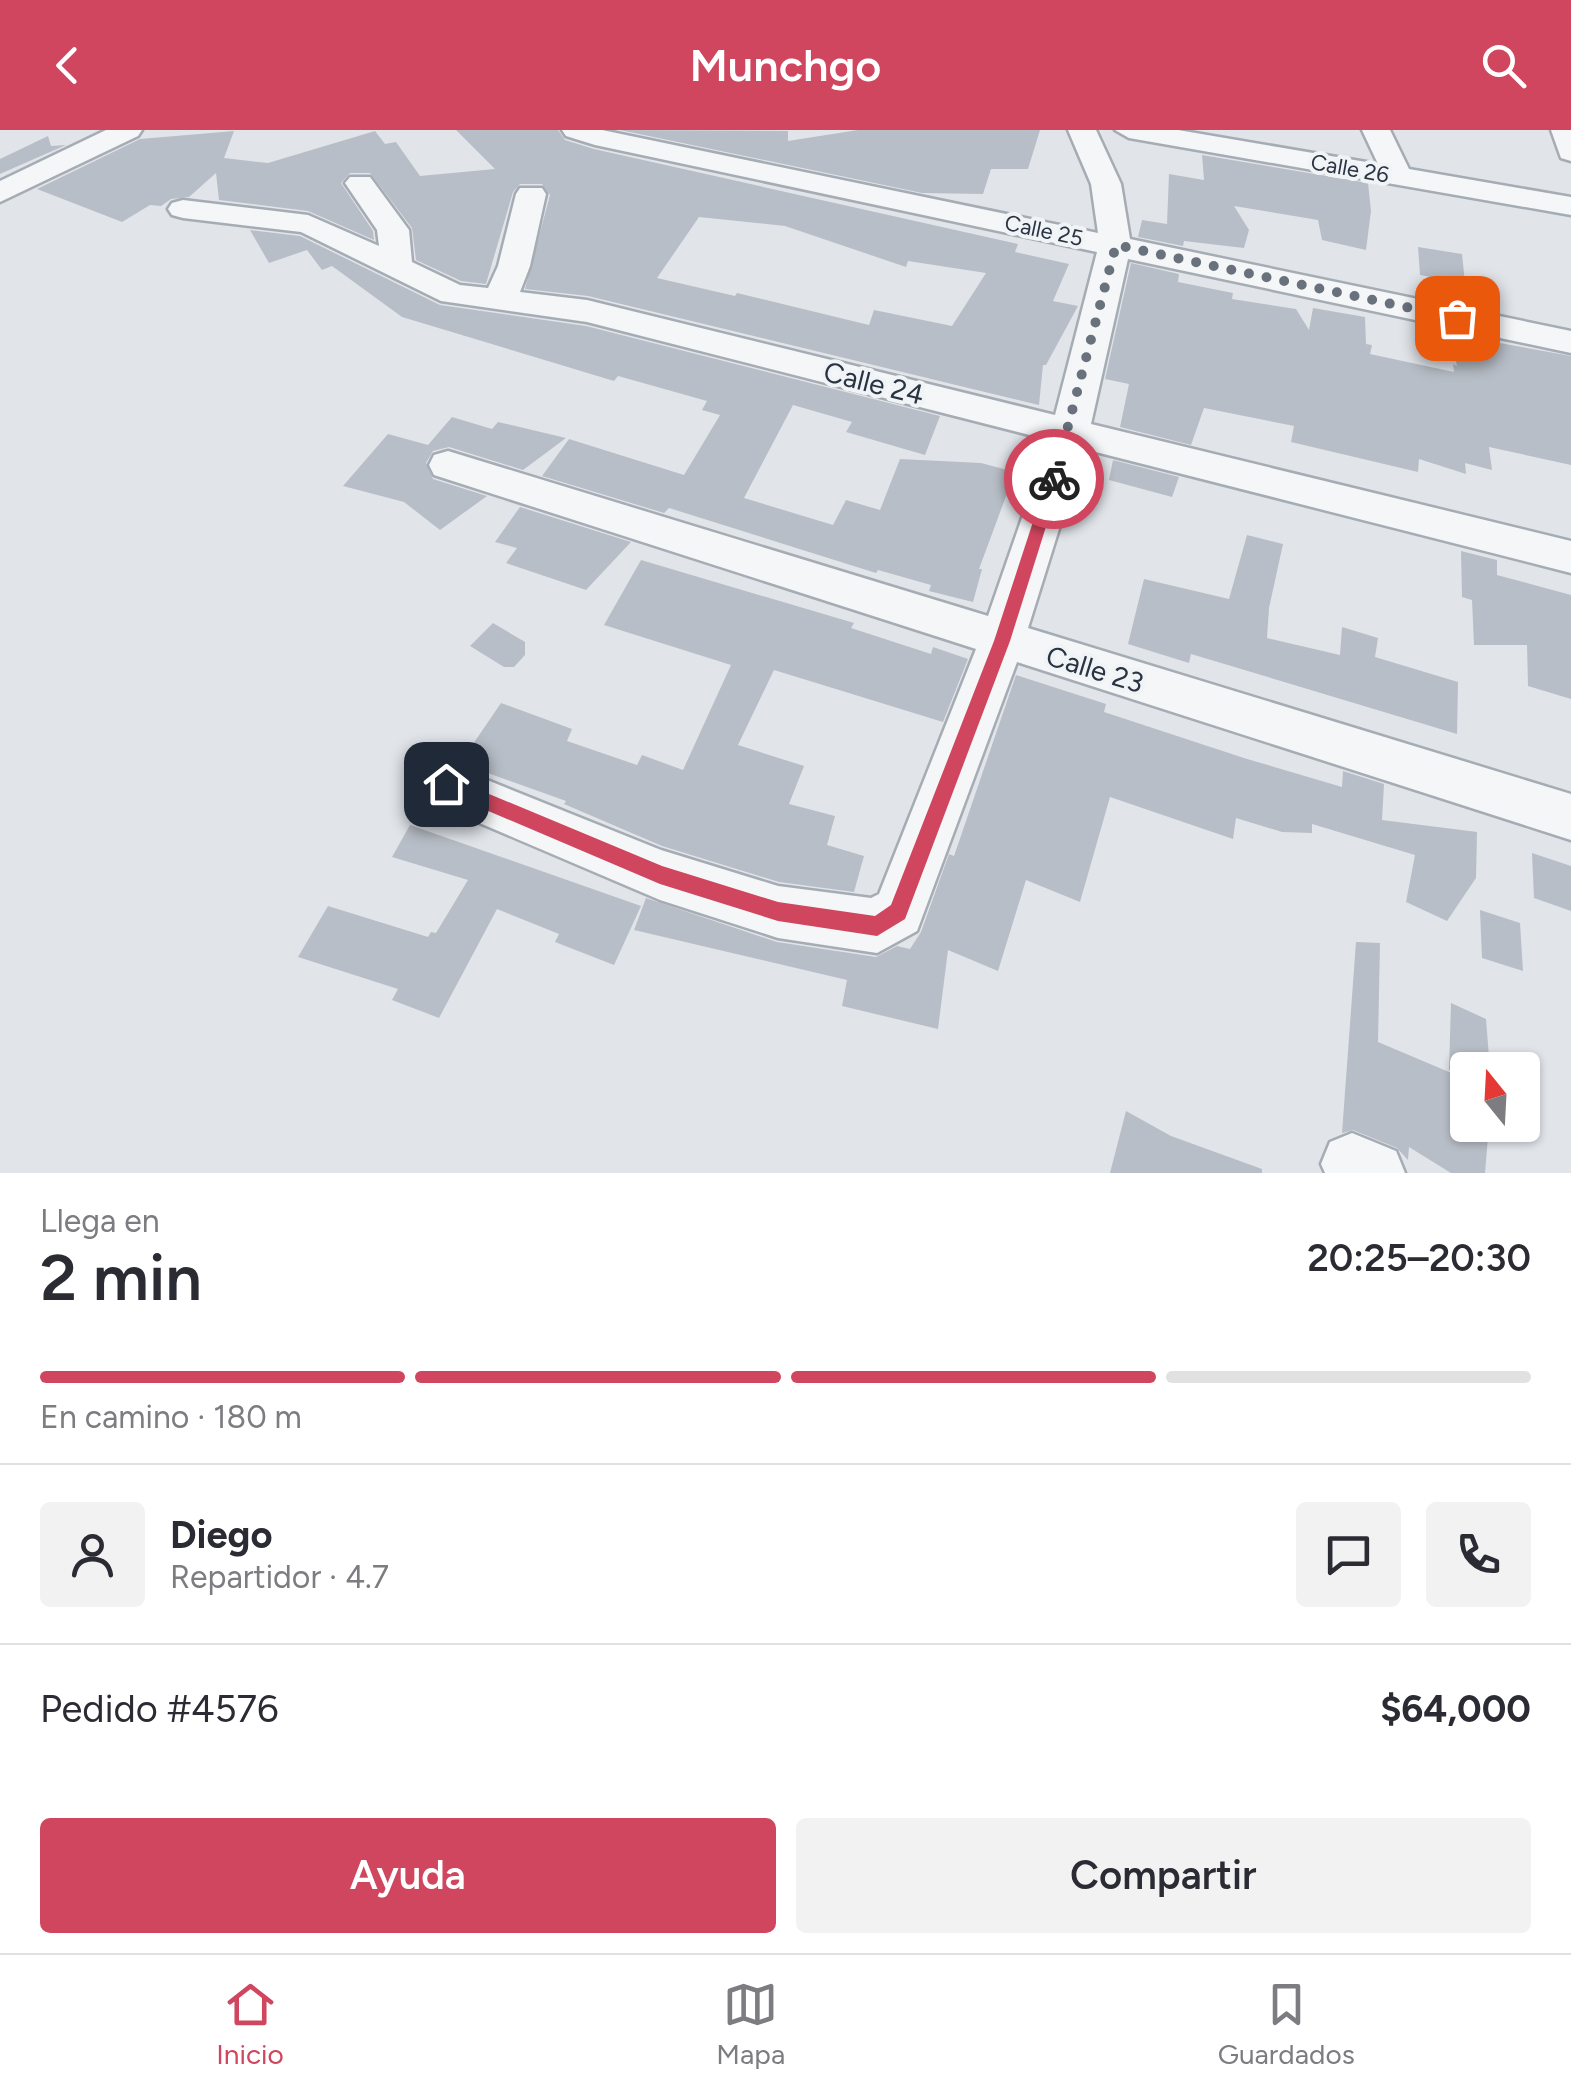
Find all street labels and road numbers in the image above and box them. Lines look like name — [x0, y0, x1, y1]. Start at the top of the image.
street label: Calle 26 — [1309, 148, 1391, 189]
street label: Calle 25 — [1002, 209, 1085, 252]
street label: Calle 24 — [820, 354, 928, 412]
street label: Calle 23 — [1042, 638, 1148, 700]

